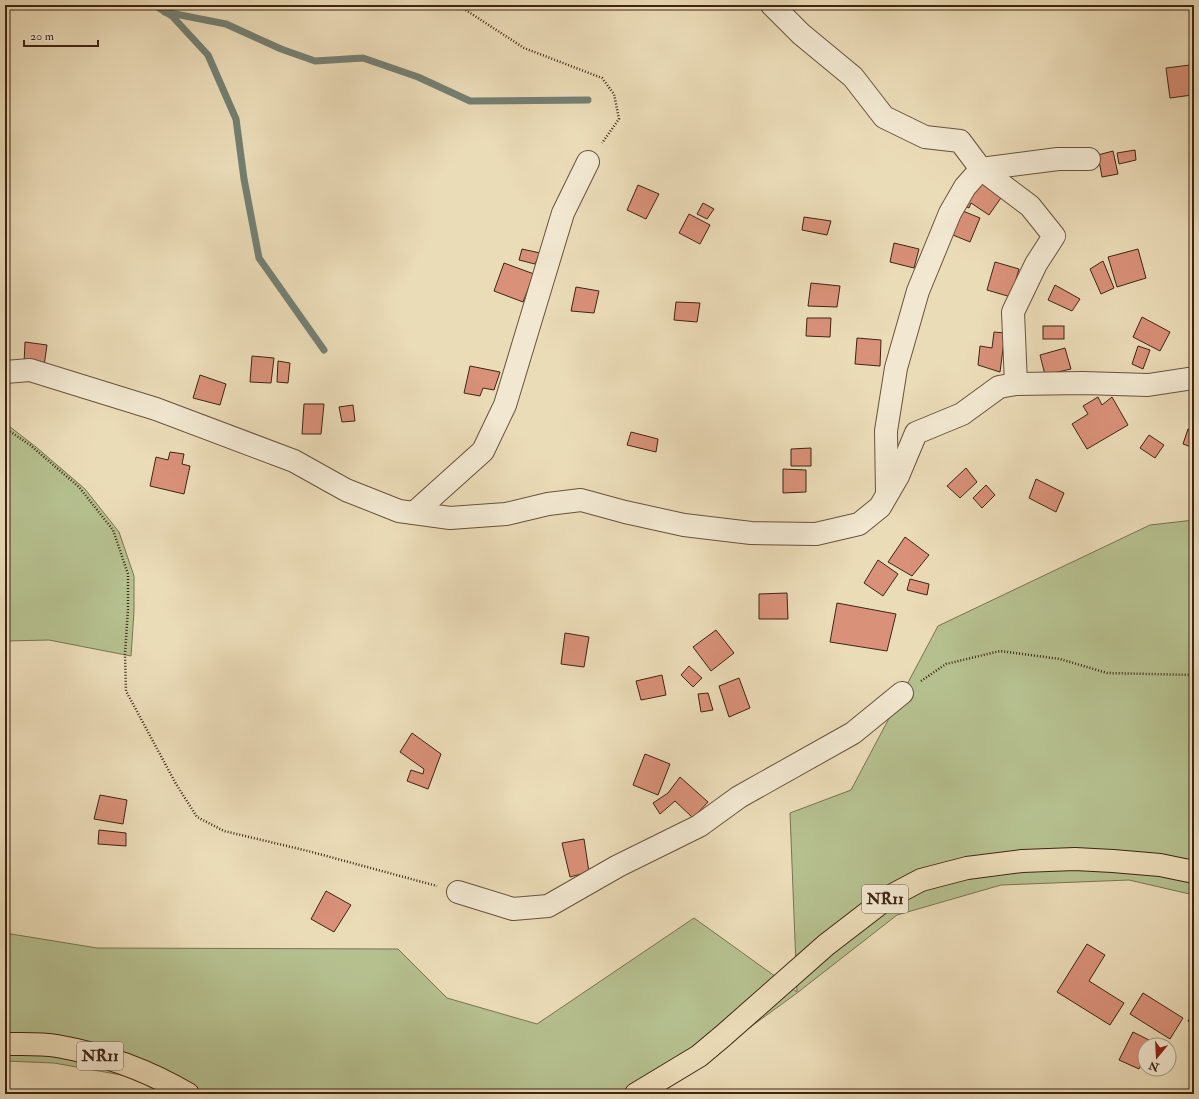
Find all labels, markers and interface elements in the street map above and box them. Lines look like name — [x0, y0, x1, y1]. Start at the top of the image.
scale bar — [24, 22, 98, 48]
text: 20 m — [30, 29, 55, 44]
road number: NR11 — [862, 885, 908, 913]
north arrow — [1137, 1037, 1177, 1077]
road number: NR11 — [77, 1042, 123, 1070]
text: N — [1146, 1058, 1162, 1074]

